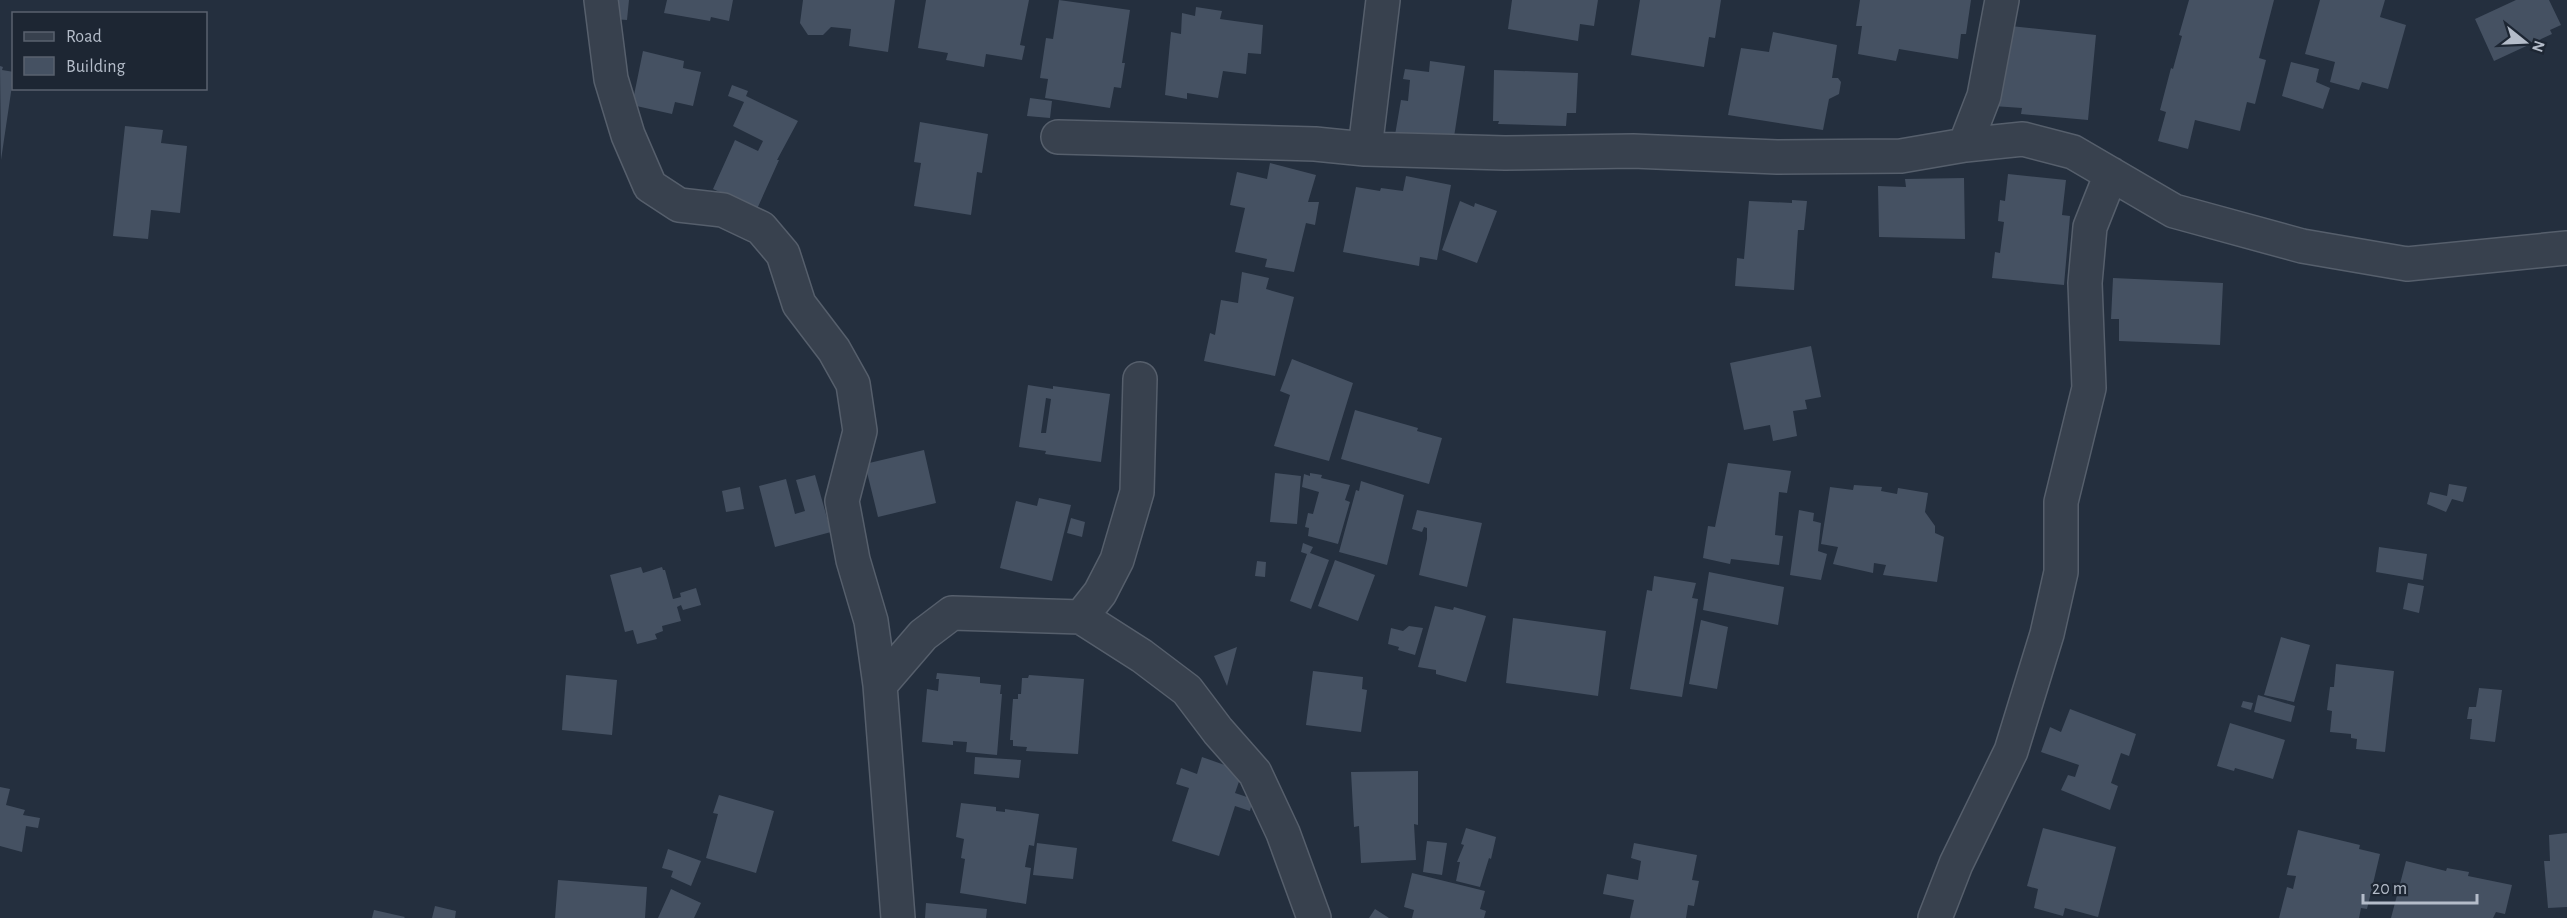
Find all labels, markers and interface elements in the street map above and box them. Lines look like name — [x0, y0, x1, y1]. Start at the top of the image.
legend — [12, 12, 207, 90]
north arrow — [2495, 12, 2555, 72]
text: Road — [66, 28, 102, 46]
text: N — [2529, 39, 2548, 54]
text: Building — [66, 58, 126, 76]
scale bar — [2363, 867, 2477, 905]
text: 20 m — [2372, 880, 2407, 898]

